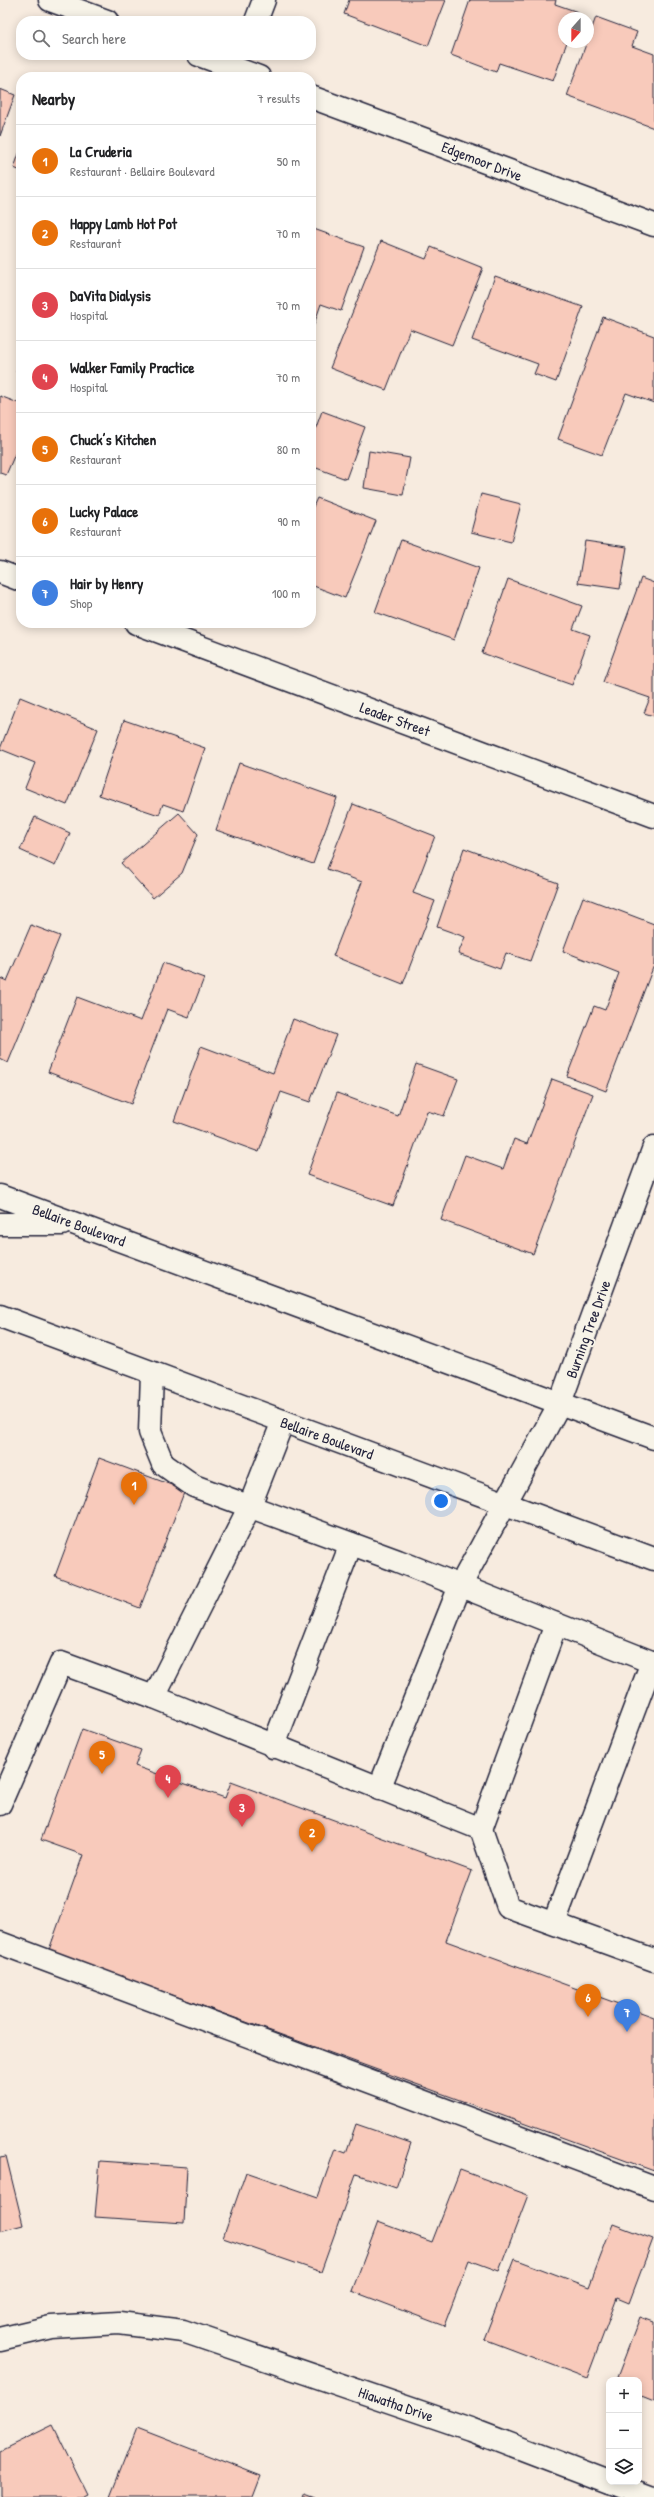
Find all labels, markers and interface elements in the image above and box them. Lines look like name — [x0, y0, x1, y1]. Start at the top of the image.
north arrow — [558, 12, 594, 48]
search box — [16, 16, 316, 60]
icon: search — [30, 27, 52, 49]
text: Search here — [62, 28, 126, 49]
text: Nearby — [32, 87, 75, 110]
text: 7 results — [257, 89, 300, 107]
street label: Edgemoor Drive — [439, 136, 525, 186]
text: La Cruderia — [70, 141, 132, 162]
text: 1 — [43, 152, 47, 170]
text: 50 m — [277, 152, 300, 170]
text: Restaurant · Bellaire Boulevard — [70, 162, 214, 180]
text: Happy Lamb Hot Pot — [70, 213, 177, 234]
text: 2 — [42, 224, 48, 242]
text: 70 m — [276, 224, 300, 242]
text: Restaurant — [70, 234, 121, 252]
text: DaVita Dialysis — [70, 285, 151, 306]
text: 3 — [42, 296, 48, 314]
text: 70 m — [276, 296, 300, 314]
text: Hospital — [70, 306, 108, 324]
text: Walker Family Practice — [70, 357, 194, 378]
text: 4 — [43, 368, 47, 386]
text: 70 m — [276, 368, 300, 386]
text: Hospital — [70, 378, 108, 396]
text: Chuck’s Kitchen — [70, 429, 156, 450]
text: 5 — [42, 440, 48, 458]
text: 80 m — [277, 440, 300, 458]
text: Restaurant — [70, 450, 121, 468]
text: Lucky Palace — [70, 501, 138, 522]
text: 6 — [42, 512, 48, 530]
text: 90 m — [278, 512, 300, 530]
text: Restaurant — [70, 522, 121, 540]
text: Hair by Henry — [70, 573, 143, 594]
text: 7 — [42, 584, 48, 602]
text: 100 m — [272, 584, 300, 602]
text: Shop — [70, 594, 92, 612]
street label: Leader Street — [357, 697, 434, 742]
street label: Bellaire Boulevard — [30, 1198, 129, 1252]
street label: Burning Tree Drive — [561, 1277, 615, 1381]
street label: Bellaire Boulevard — [278, 1411, 377, 1465]
pin: 1 — [121, 1472, 147, 1505]
your location — [431, 1491, 451, 1511]
pin: 5 — [89, 1741, 115, 1774]
pin: 4 — [155, 1765, 181, 1798]
pin: 3 — [229, 1794, 255, 1827]
pin: 2 — [299, 1819, 325, 1852]
pin: 6 — [575, 1984, 601, 2017]
pin: 7 — [614, 1999, 640, 2032]
map controls — [606, 2377, 642, 2485]
button: + — [606, 2377, 642, 2413]
street label: Hiawatha Drive — [356, 2381, 436, 2427]
button: − — [606, 2413, 642, 2449]
button: layers — [606, 2449, 642, 2485]

